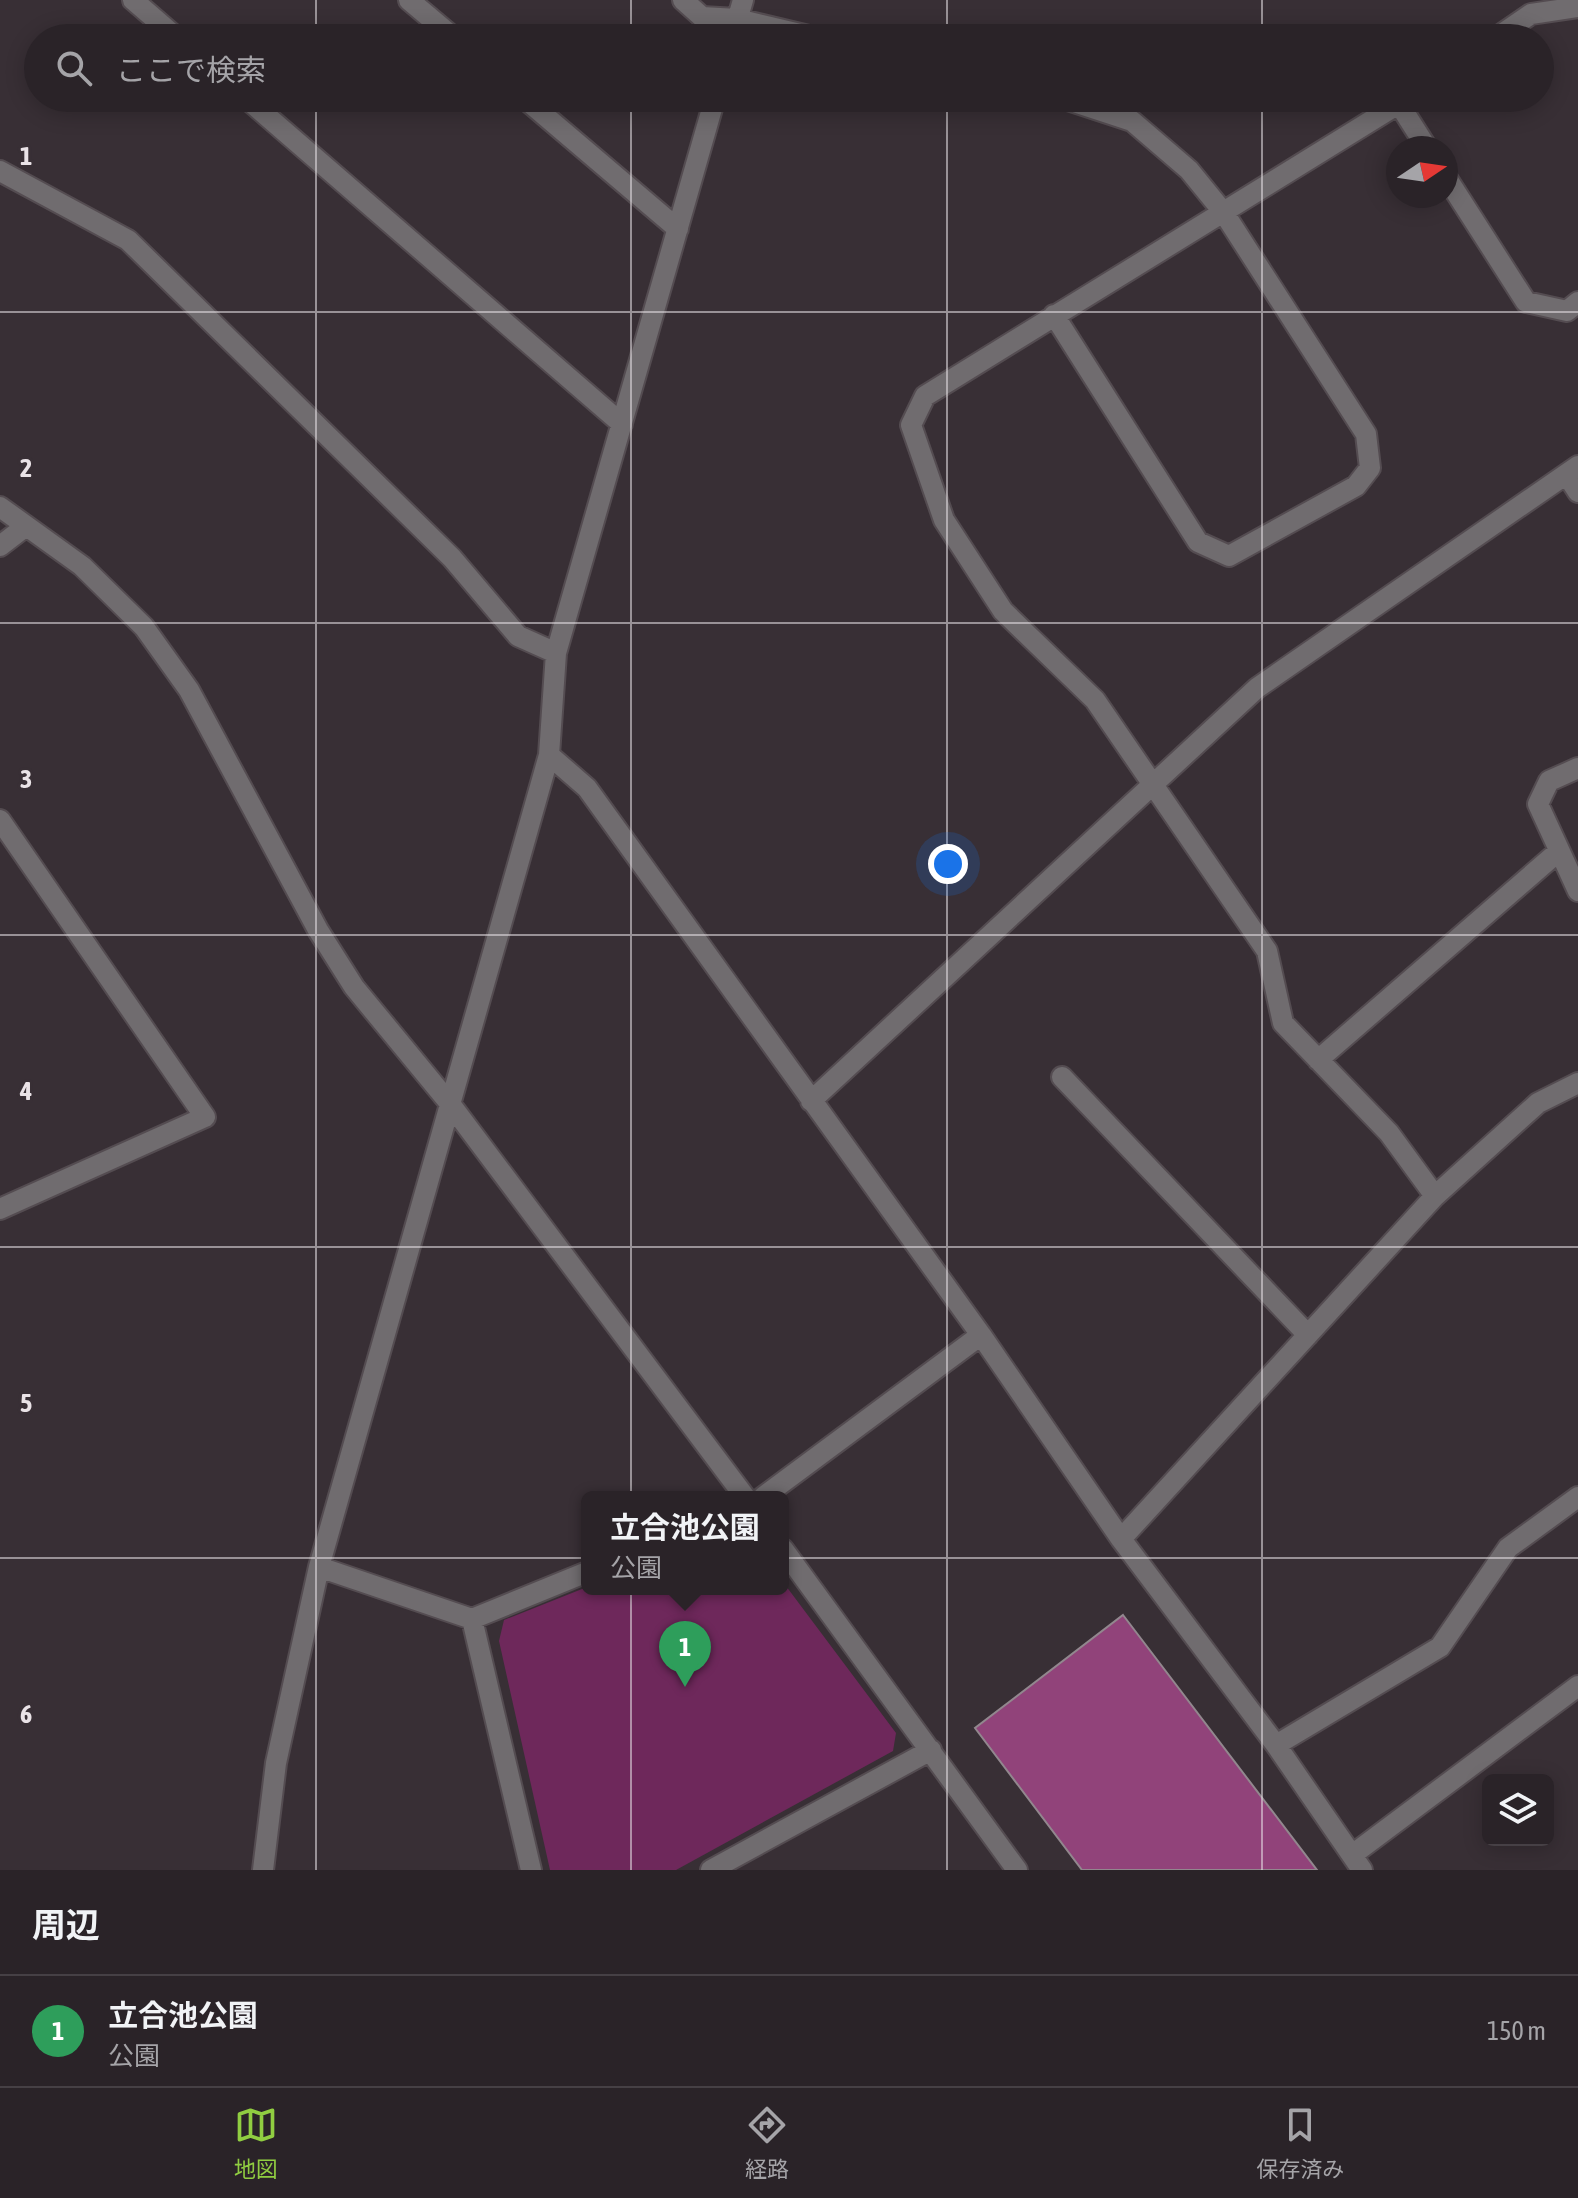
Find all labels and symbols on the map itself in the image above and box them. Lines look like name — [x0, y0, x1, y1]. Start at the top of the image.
north arrow — [1386, 136, 1458, 208]
text: 1 — [20, 141, 32, 171]
text: 2 — [20, 453, 32, 483]
text: 3 — [20, 764, 32, 794]
your location — [928, 844, 968, 884]
text: 4 — [19, 1076, 32, 1106]
text: 5 — [20, 1388, 32, 1418]
pin: 1 — [659, 1621, 711, 1687]
text: 6 — [20, 1699, 32, 1729]

